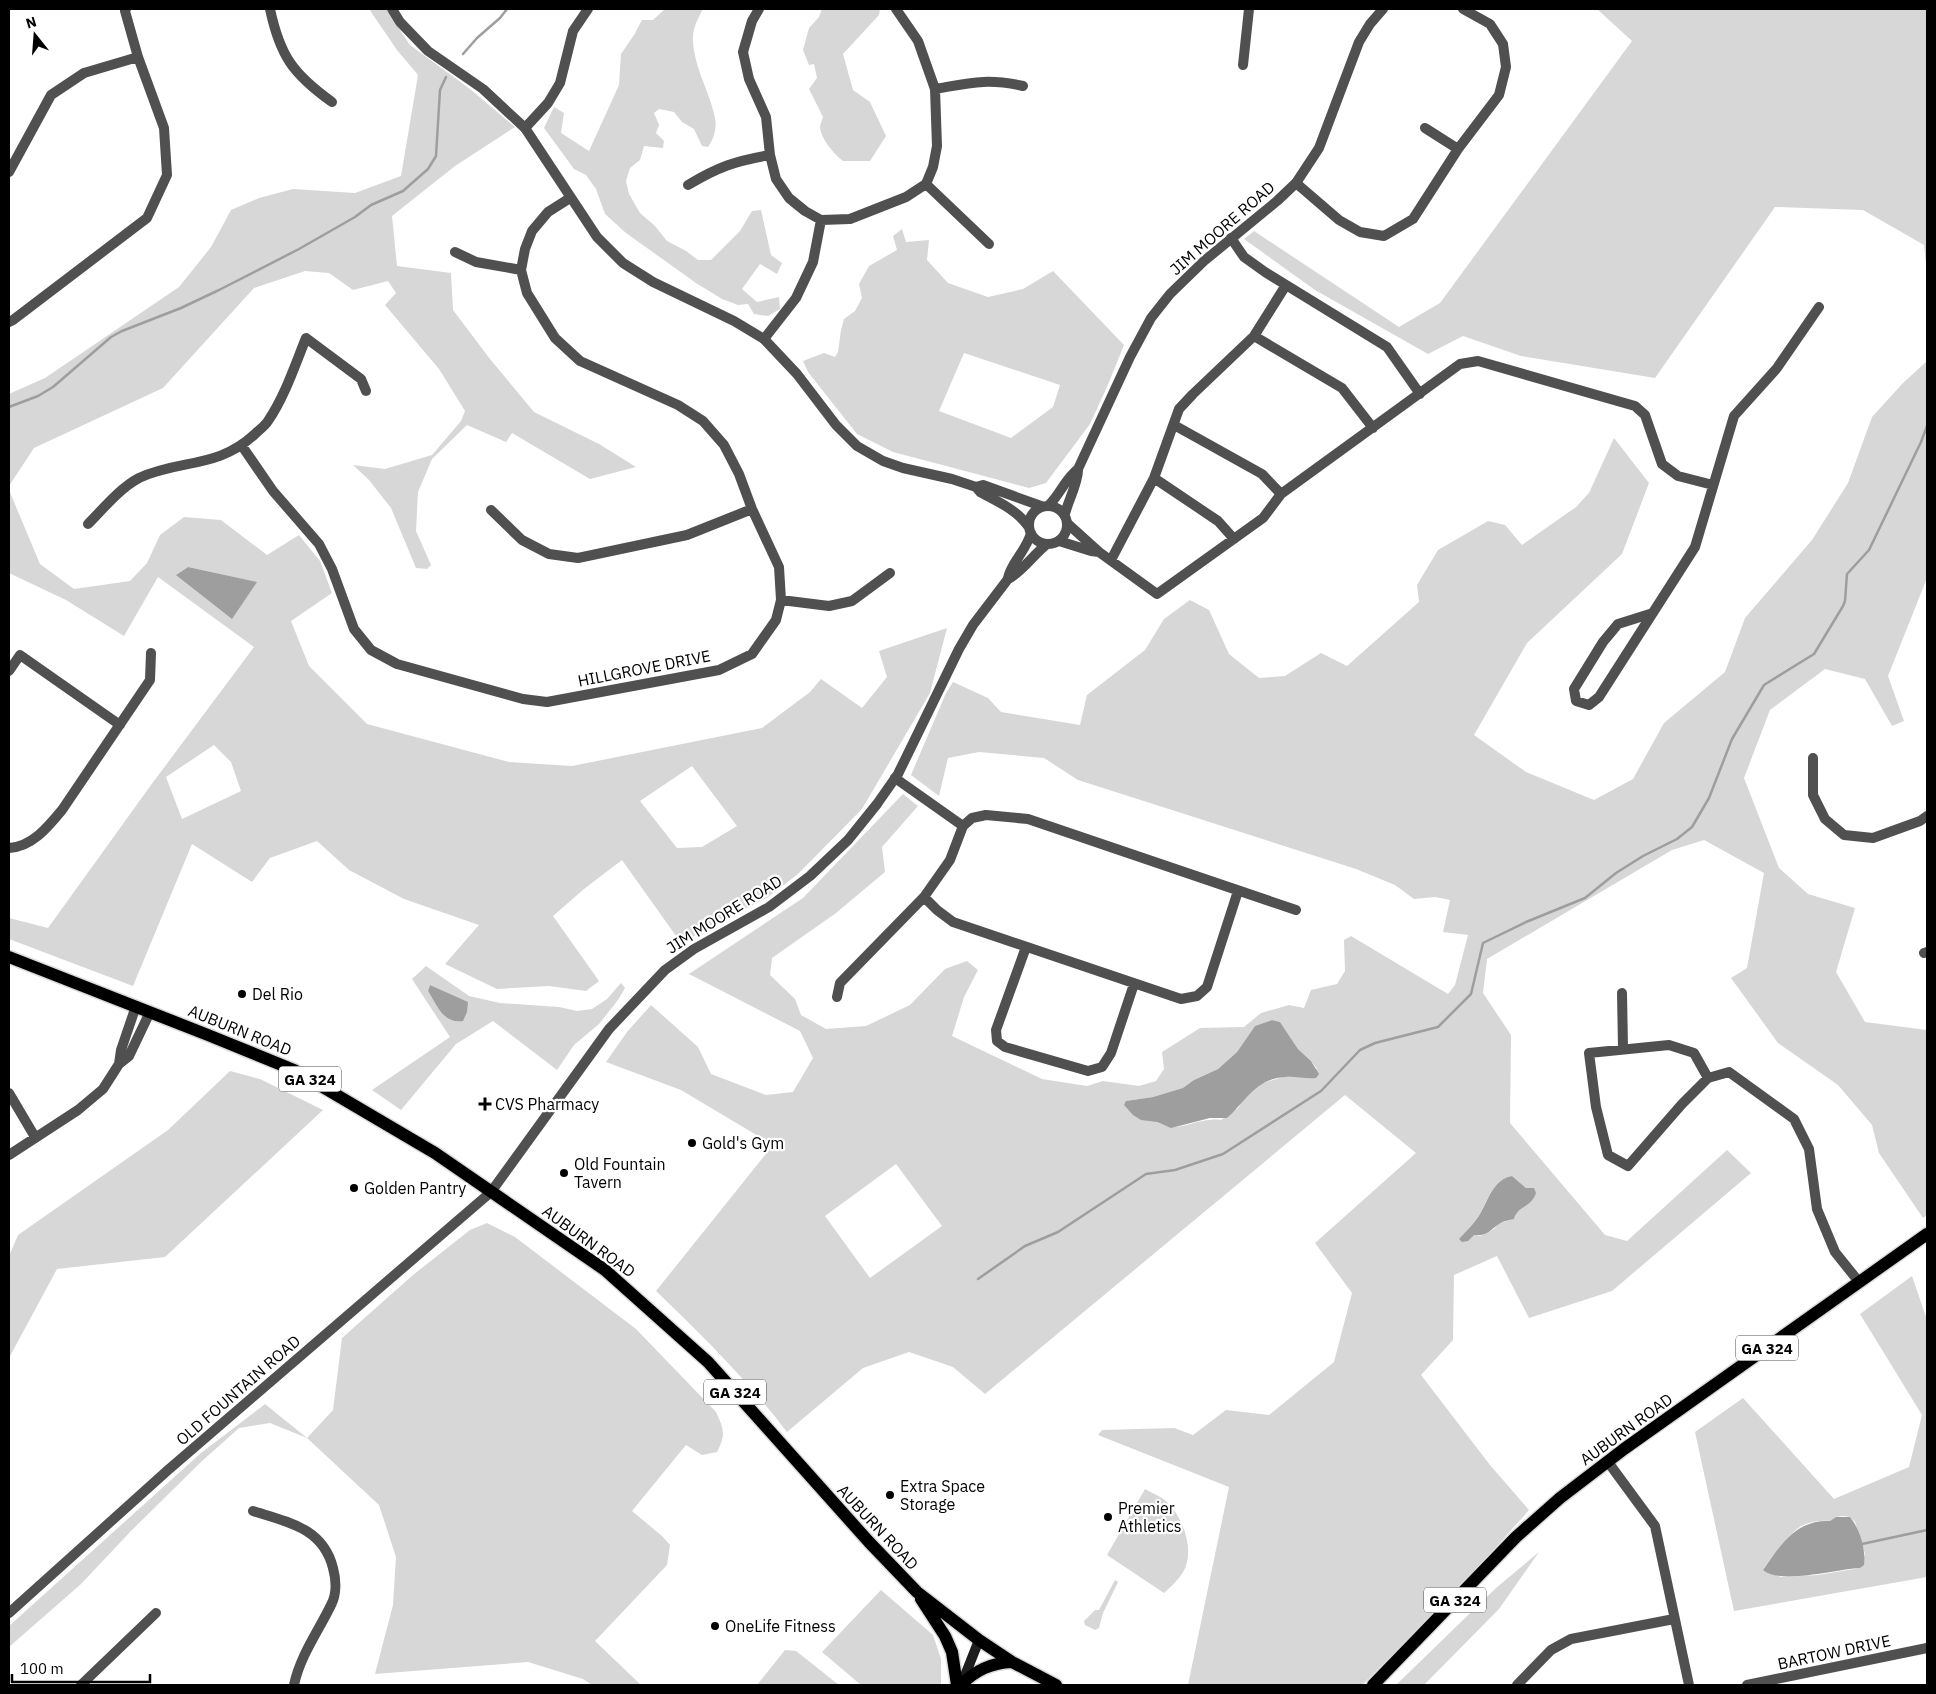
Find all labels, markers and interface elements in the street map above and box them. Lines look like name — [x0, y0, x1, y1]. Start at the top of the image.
north arrow — [10, 10, 60, 60]
text: N — [24, 12, 39, 33]
street label: JIM MOORE ROAD — [1165, 177, 1279, 279]
street label: HILLGROVE DRIVE — [576, 645, 712, 691]
street label: JIM MOORE ROAD — [663, 870, 785, 958]
place label: Del Rio — [252, 984, 303, 1004]
marker: Del Rio — [236, 988, 248, 1000]
street label: AUBURN ROAD — [185, 1000, 295, 1060]
road number: GA 324 — [279, 1066, 341, 1092]
place label: CVS Pharmacy — [495, 1094, 599, 1114]
marker: CVS Pharmacy — [479, 1098, 491, 1110]
place label: Gold's Gym — [702, 1133, 784, 1153]
marker: Gold's Gym — [686, 1137, 698, 1149]
place label: Old Fountain Tavern — [574, 1154, 666, 1192]
marker: Old Fountain Tavern — [558, 1167, 570, 1179]
place label: Golden Pantry — [364, 1178, 466, 1198]
marker: Golden Pantry — [348, 1182, 360, 1194]
street label: AUBURN ROAD — [539, 1201, 639, 1281]
street label: OLD FOUNTAIN ROAD — [172, 1331, 304, 1449]
road number: GA 324 — [1736, 1336, 1798, 1360]
road number: GA 324 — [704, 1380, 766, 1404]
street label: AUBURN ROAD — [1576, 1389, 1676, 1469]
place label: Extra Space Storage — [900, 1476, 985, 1514]
street label: AUBURN ROAD — [833, 1480, 923, 1574]
marker: Extra Space Storage — [884, 1489, 896, 1501]
place label: Premier Athletics — [1118, 1498, 1182, 1536]
marker: Premier Athletics — [1102, 1511, 1114, 1523]
road number: GA 324 — [1424, 1588, 1486, 1612]
place label: OneLife Fitness — [725, 1616, 836, 1636]
marker: OneLife Fitness — [709, 1620, 721, 1632]
street label: BARTOW DRIVE — [1776, 1630, 1892, 1674]
scale bar — [12, 1652, 150, 1684]
text: 100 m — [20, 1659, 64, 1678]

